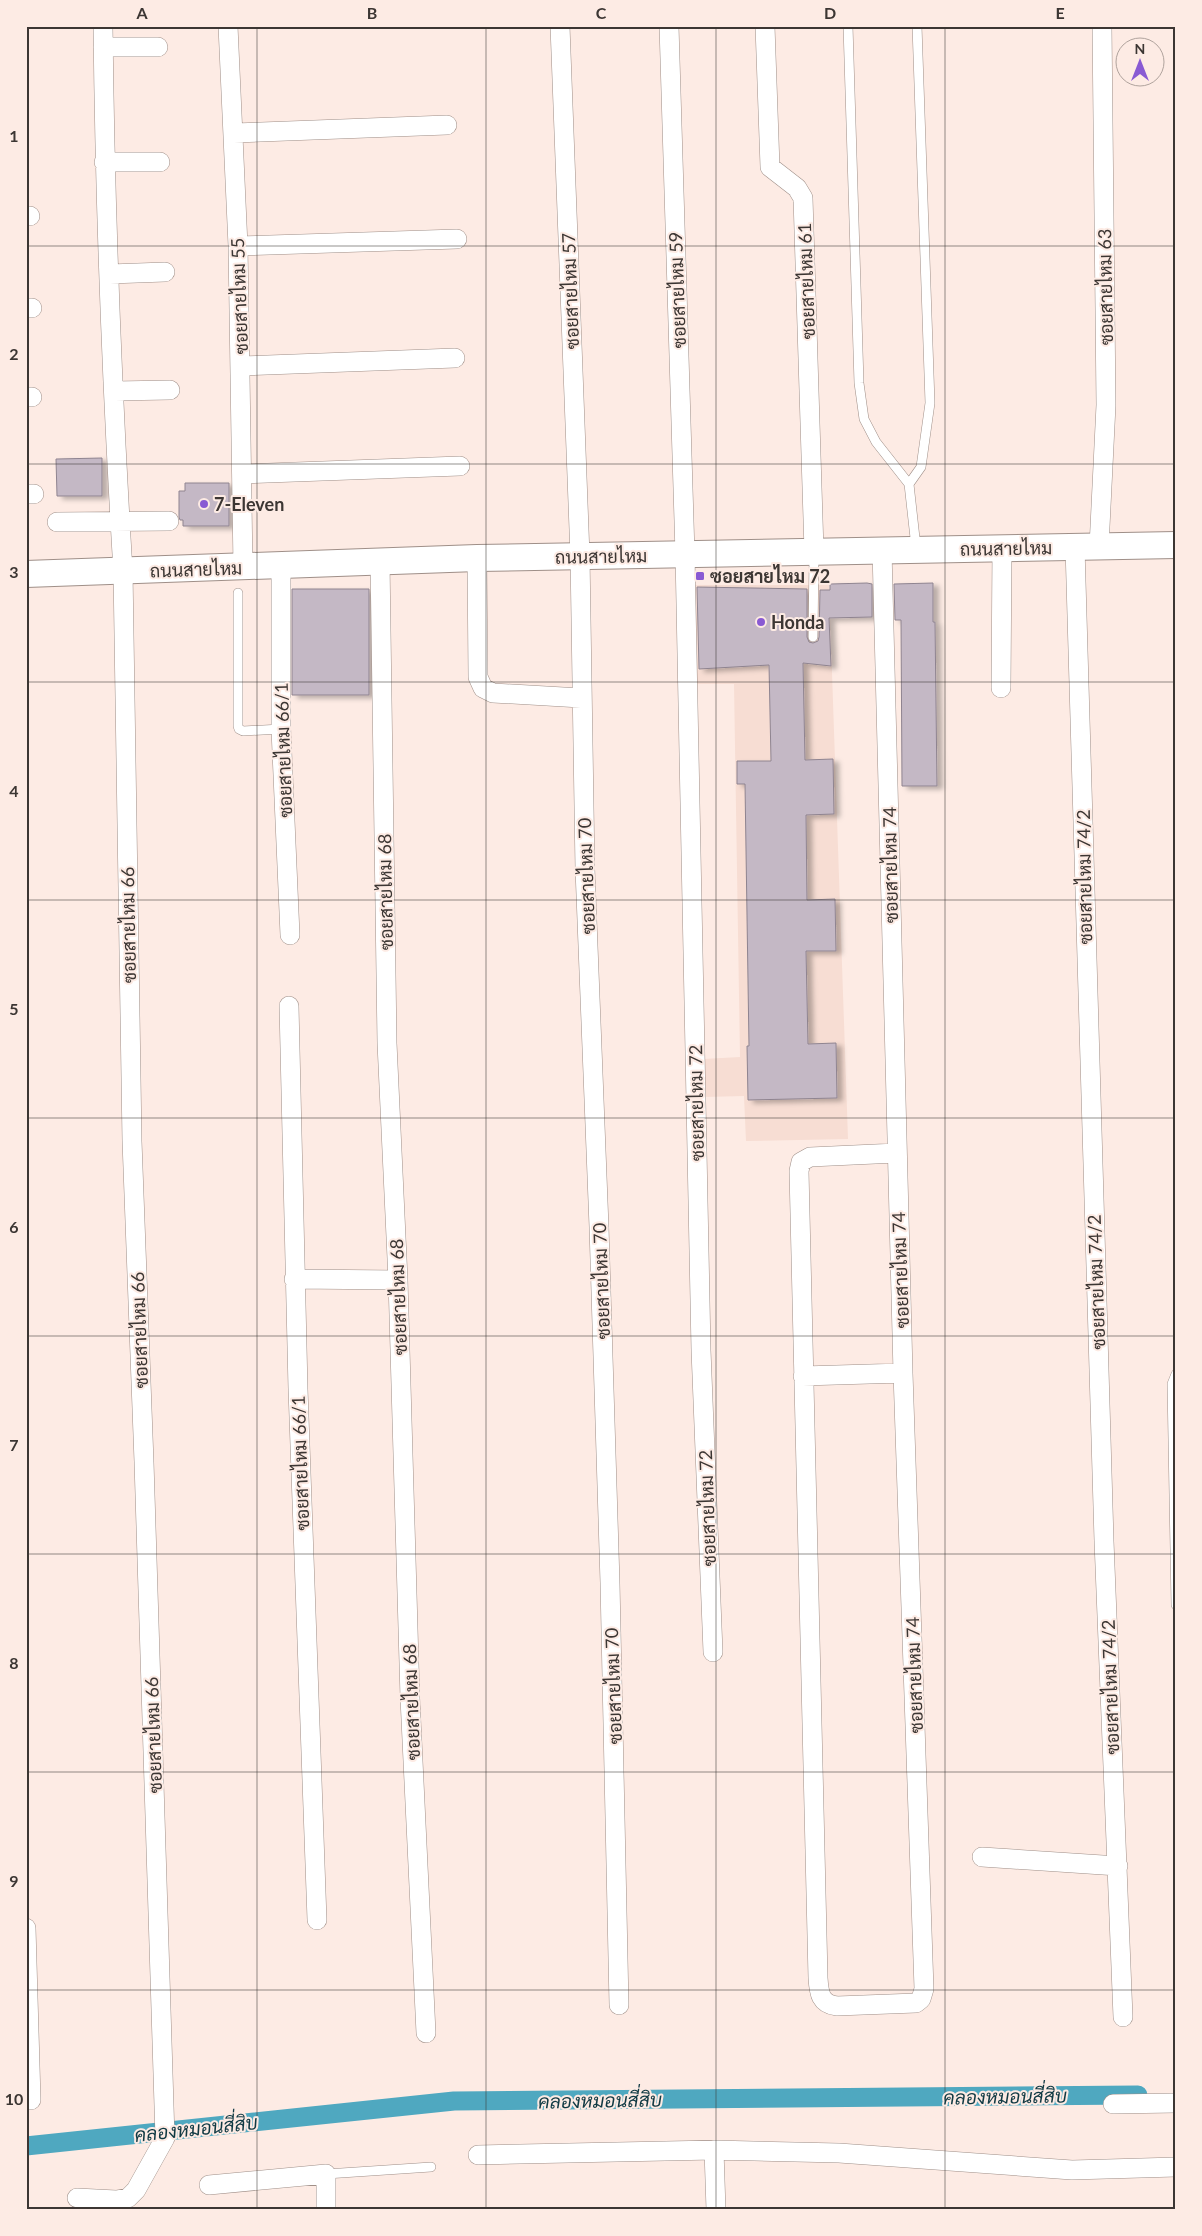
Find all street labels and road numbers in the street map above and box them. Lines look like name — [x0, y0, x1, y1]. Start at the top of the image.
street label: ซอยสายไหม 61 — [792, 222, 819, 340]
street label: ซอยสายไหม 63 — [1092, 229, 1117, 345]
street label: ซอยสายไหม 59 — [663, 231, 690, 349]
street label: ซอยสายไหม 57 — [556, 232, 583, 350]
street label: ซอยสายไหม 55 — [225, 237, 252, 355]
street label: ถนนสายไหม — [960, 535, 1052, 560]
street label: ถนนสายไหม — [555, 543, 647, 568]
street label: ถนนสายไหม — [149, 555, 243, 582]
street label: ซอยสายไหม 66/1 — [269, 682, 296, 818]
street label: ซอยสายไหม 74 — [877, 807, 902, 923]
street label: ซอยสายไหม 74/2 — [1071, 809, 1096, 945]
street label: ซอยสายไหม 70 — [572, 817, 599, 935]
street label: ซอยสายไหม 68 — [372, 834, 397, 950]
street label: ซอยสายไหม 66 — [115, 867, 140, 983]
street label: ซอยสายไหม 72 — [683, 1045, 708, 1161]
street label: ซอยสายไหม 74 — [886, 1211, 913, 1329]
street label: ซอยสายไหม 74/2 — [1082, 1214, 1109, 1350]
street label: ซอยสายไหม 70 — [587, 1222, 614, 1340]
street label: ซอยสายไหม 68 — [384, 1238, 411, 1356]
street label: ซอยสายไหม 66 — [125, 1271, 152, 1389]
street label: ซอยสายไหม 66/1 — [286, 1395, 313, 1531]
street label: ซอยสายไหม 72 — [693, 1449, 720, 1567]
street label: ซอยสายไหม 74 — [900, 1616, 927, 1734]
street label: ซอยสายไหม 74/2 — [1096, 1619, 1123, 1755]
street label: ซอยสายไหม 70 — [599, 1627, 626, 1745]
street label: ซอยสายไหม 68 — [397, 1643, 424, 1761]
street label: ซอยสายไหม 66 — [139, 1676, 166, 1794]

